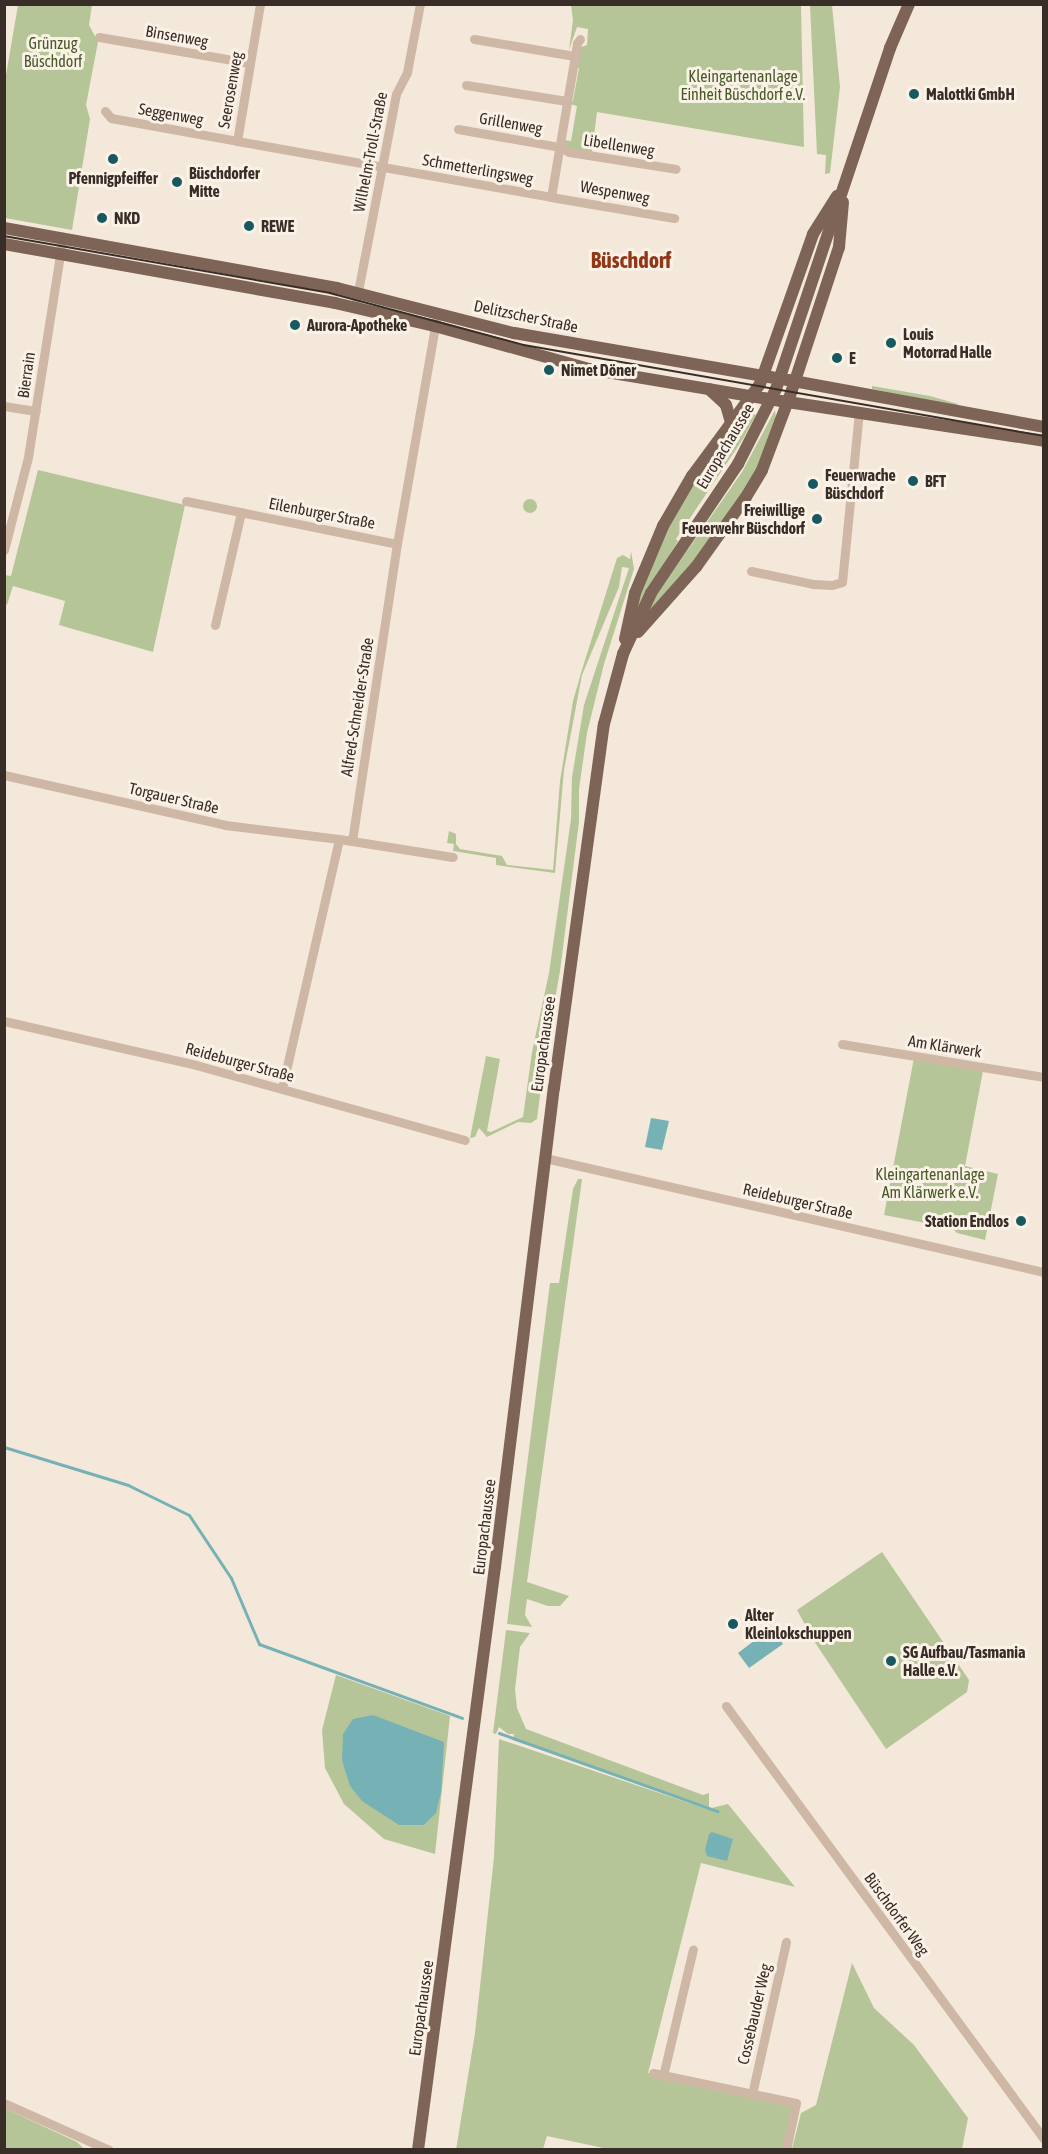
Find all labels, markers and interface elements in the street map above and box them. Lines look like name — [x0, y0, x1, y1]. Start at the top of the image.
street label: Binsenweg — [144, 21, 210, 51]
park label: Grünzug Büschdorf — [24, 33, 82, 71]
street label: Seerosenweg — [214, 50, 246, 130]
park label: Kleingartenanlage Einheit Büschdorf e.V. — [681, 66, 805, 104]
place label: Malottki GmbH — [926, 84, 1015, 104]
marker: Malottki GmbH — [907, 87, 921, 101]
street label: Wilhelm-Troll-Straße — [349, 90, 391, 214]
street label: Seggenweg — [137, 99, 205, 129]
street label: Grillenweg — [478, 108, 544, 138]
street label: Libellenweg — [582, 130, 656, 160]
street label: Schmetterlingsweg — [421, 150, 535, 188]
marker: Pfennigpfeiffer — [106, 152, 120, 166]
place label: Büschdorfer Mitte — [189, 163, 260, 201]
place label: Pfennigpfeiffer — [68, 168, 158, 188]
marker: Büschdorfer Mitte — [170, 175, 184, 189]
street label: Wespenweg — [579, 176, 651, 208]
place label: NKD — [114, 208, 140, 228]
marker: NKD — [95, 211, 109, 225]
place label: REWE — [261, 216, 294, 236]
marker: REWE — [242, 219, 256, 233]
district label: Büschdorf — [591, 248, 671, 274]
street label: Delitzscher Straße — [472, 296, 580, 336]
place label: Aurora-Apotheke — [307, 315, 407, 335]
marker: Aurora-Apotheke — [288, 318, 302, 332]
place label: Louis Motorrad Halle — [903, 324, 992, 362]
marker: Louis Motorrad Halle — [884, 336, 898, 350]
place label: E — [849, 348, 856, 368]
street label: Bierrain — [13, 351, 39, 399]
marker: E — [830, 351, 844, 365]
place label: Nimet Döner — [561, 360, 636, 380]
marker: Nimet Döner — [542, 363, 556, 377]
street label: Europachaussee — [692, 400, 758, 492]
place label: Feuerwache Büschdorf — [825, 465, 896, 503]
place label: BFT — [925, 471, 946, 491]
marker: BFT — [906, 474, 920, 488]
marker: Feuerwache Büschdorf — [806, 477, 820, 491]
street label: Eilenburger Straße — [267, 493, 377, 533]
place label: Freiwillige Feuerwehr Büschdorf — [682, 500, 805, 538]
marker: Freiwillige Feuerwehr Büschdorf — [810, 512, 824, 526]
street label: Alfred-Schneider-Straße — [337, 636, 377, 778]
street label: Torgauer Straße — [127, 778, 221, 818]
street label: Europachaussee — [527, 995, 559, 1093]
street label: Am Klärwerk — [907, 1031, 983, 1061]
street label: Reideburger Straße — [183, 1038, 297, 1086]
park label: Kleingartenanlage Am Klärwerk e.V. — [875, 1164, 985, 1202]
street label: Reideburger Straße — [741, 1179, 855, 1223]
place label: Station Endlos — [925, 1211, 1009, 1231]
marker: Station Endlos — [1014, 1214, 1028, 1228]
street label: Europachaussee — [469, 1478, 499, 1576]
place label: Alter Kleinlokschuppen — [745, 1605, 852, 1643]
marker: Alter Kleinlokschuppen — [726, 1617, 740, 1631]
place label: SG Aufbau/Tasmania Halle e.V. — [903, 1642, 1025, 1680]
marker: SG Aufbau/Tasmania Halle e.V. — [884, 1654, 898, 1668]
street label: Büschdorfer Weg — [860, 1869, 934, 1959]
street label: Europachaussee — [405, 1959, 437, 2057]
street label: Cossebauder Weg — [733, 1962, 775, 2066]

